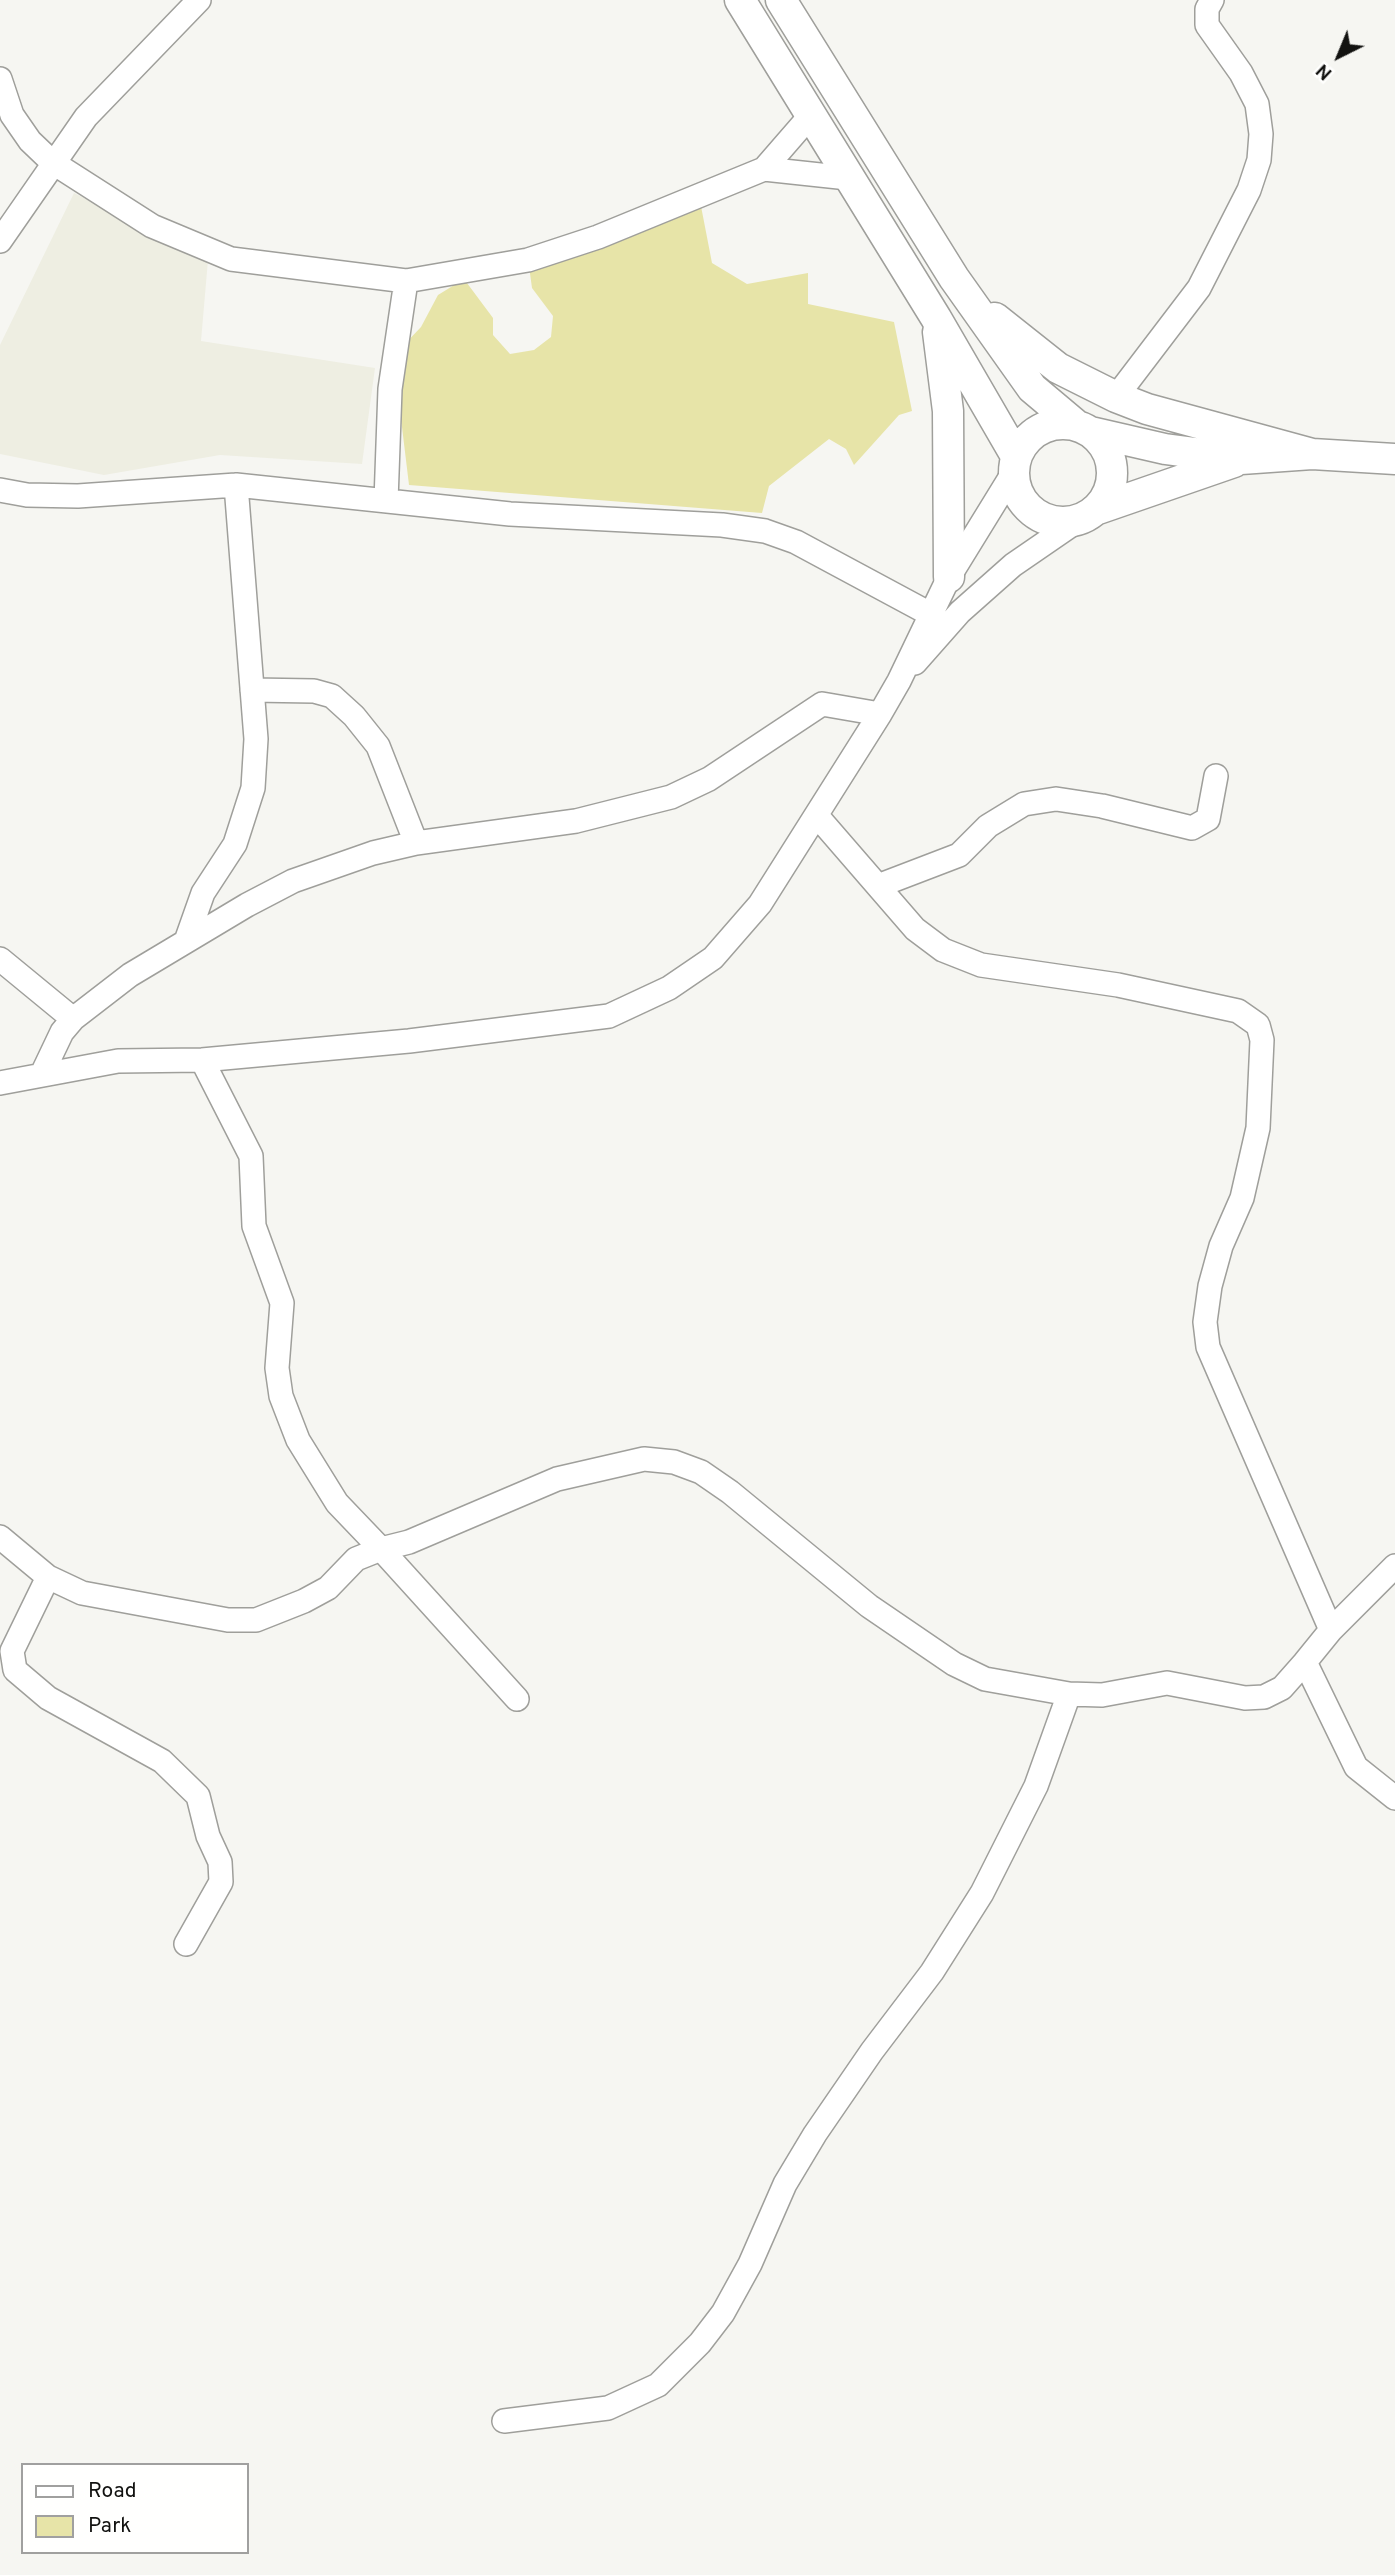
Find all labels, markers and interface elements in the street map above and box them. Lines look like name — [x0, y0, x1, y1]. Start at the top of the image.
north arrow — [1304, 21, 1374, 91]
text: N — [1312, 58, 1338, 85]
legend — [21, 2463, 248, 2554]
text: Road — [88, 2478, 137, 2505]
text: Park — [88, 2513, 131, 2540]

